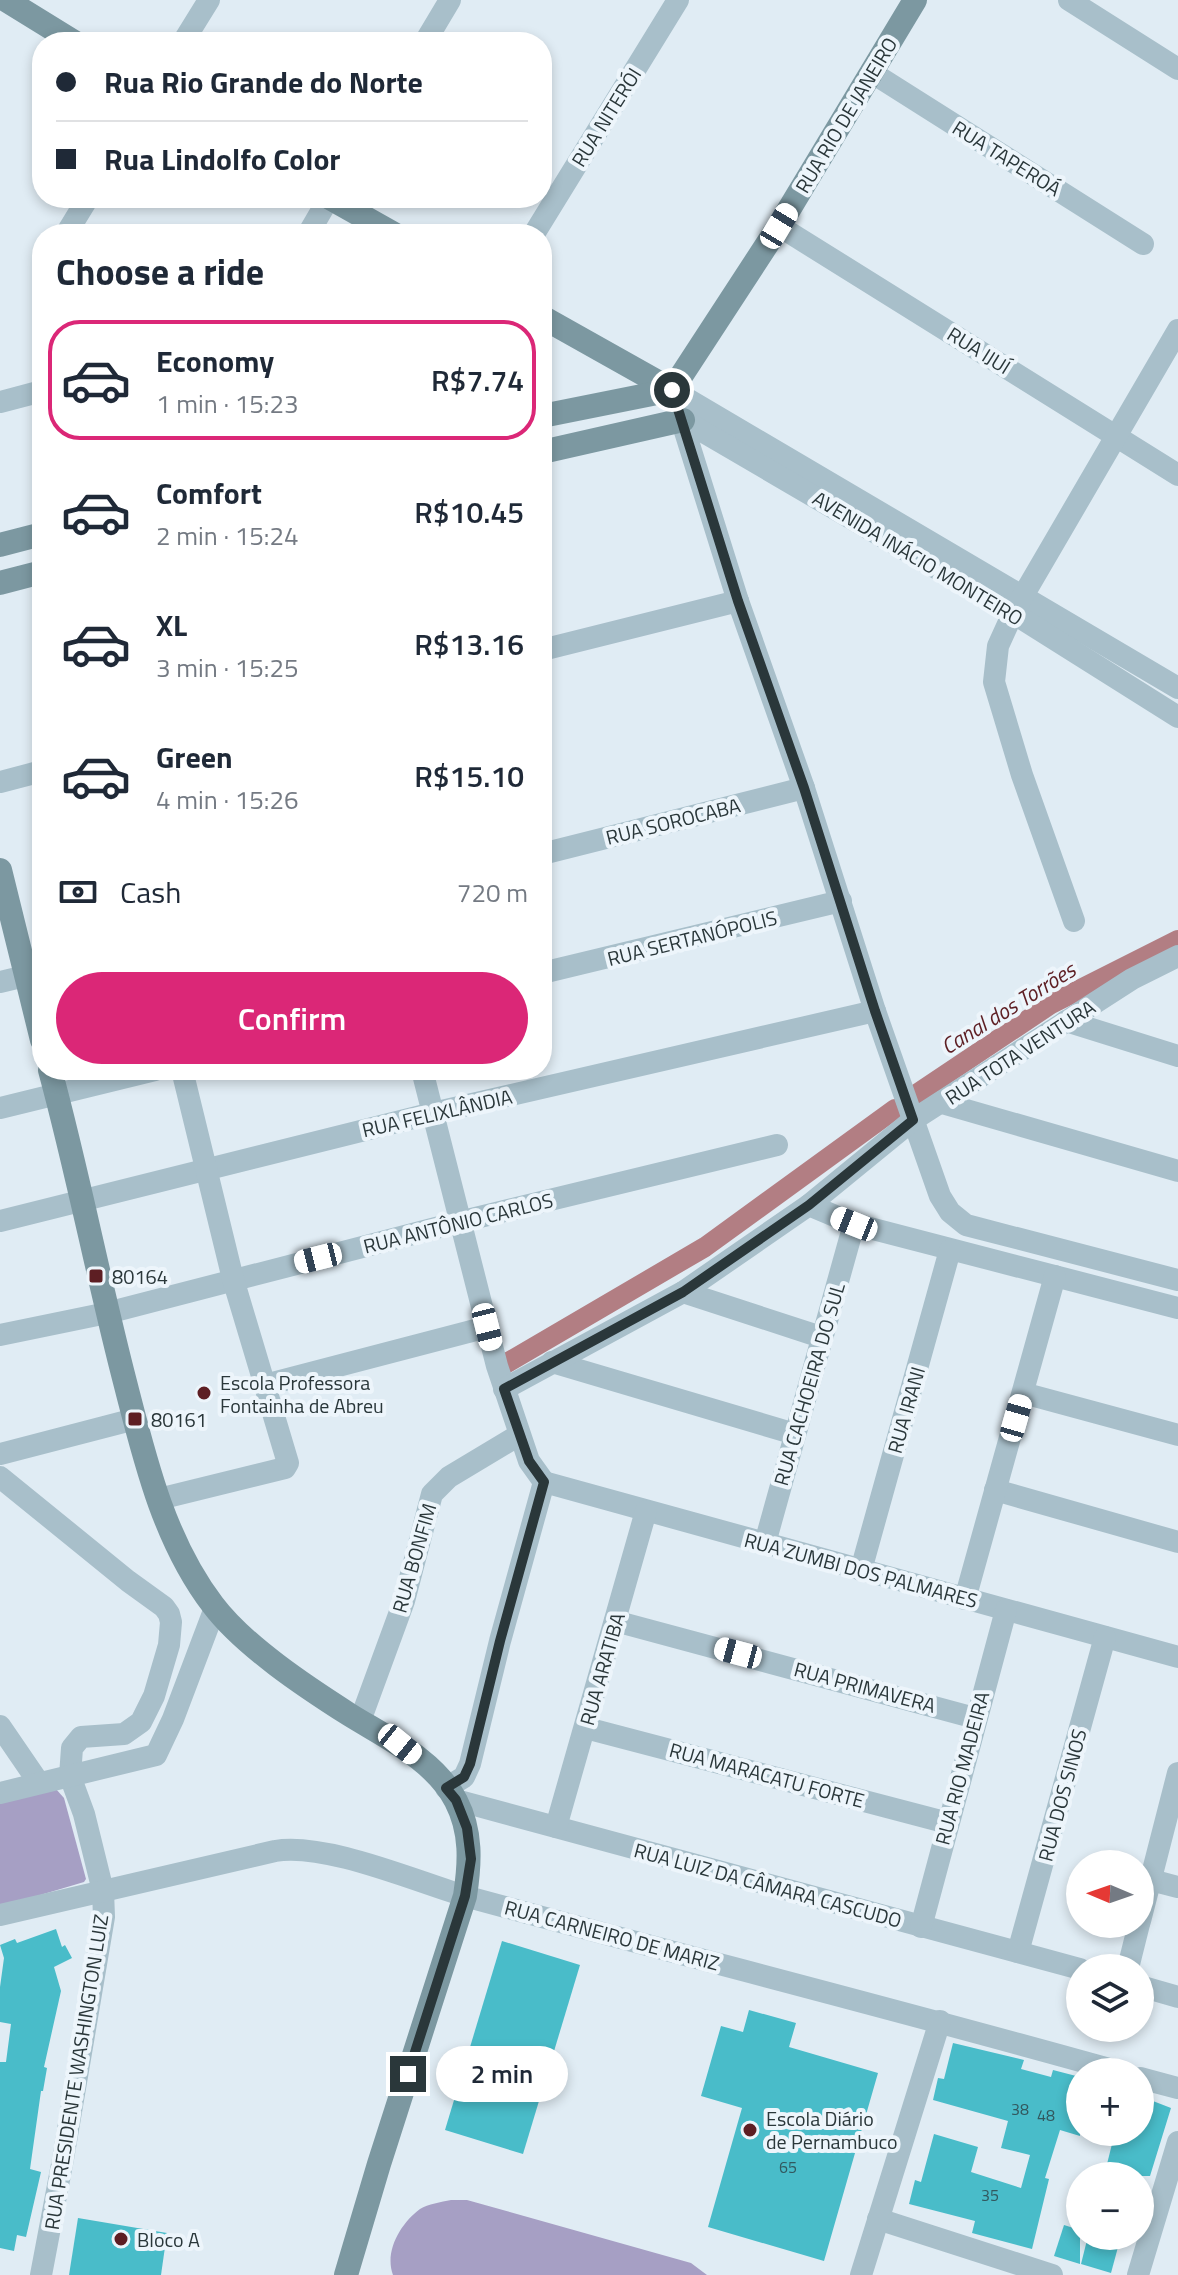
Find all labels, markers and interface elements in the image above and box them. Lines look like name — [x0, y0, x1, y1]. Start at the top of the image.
street label: RUA RIO DE JANEIRO — [787, 31, 905, 199]
text: Rua Rio Grande do Norte — [104, 59, 423, 105]
street label: RUA NITERÓI — [563, 61, 649, 173]
street label: RUA TAPEROÁ — [947, 112, 1067, 204]
text: Rua Lindolfo Color — [104, 136, 341, 182]
car — [756, 199, 802, 253]
text: Choose a ride — [56, 244, 264, 299]
street label: RUA IJUÍ — [941, 318, 1018, 382]
text: Economy — [156, 338, 274, 384]
icon: car — [60, 344, 132, 416]
text: R$7.74 — [431, 357, 524, 403]
route start — [654, 372, 690, 408]
text: 1 min · 15:23 — [156, 384, 299, 423]
text: Comfort — [156, 470, 262, 516]
icon: car — [60, 476, 132, 548]
street label: AVENIDA INÁCIO MONTEIRO — [807, 483, 1029, 633]
text: R$10.45 — [414, 489, 524, 535]
text: 2 min · 15:24 — [156, 516, 299, 555]
text: XL — [156, 602, 187, 648]
icon: car — [60, 608, 132, 680]
text: R$13.16 — [414, 621, 524, 667]
text: 3 min · 15:25 — [156, 648, 299, 687]
text: Green — [156, 734, 233, 780]
icon: car — [60, 740, 132, 812]
text: R$15.10 — [414, 753, 524, 799]
text: 4 min · 15:26 — [156, 780, 299, 819]
street label: RUA SOROCABA — [602, 789, 744, 853]
text: Cash — [120, 869, 181, 915]
icon: cash — [56, 870, 100, 914]
text: 720 m — [457, 873, 528, 912]
street label: RUA SERTANÓPOLIS — [604, 902, 780, 974]
water label: Canal dos Torrões — [934, 952, 1083, 1063]
button: Confirm — [56, 972, 528, 1064]
street label: RUA TOTA VENTURA — [939, 992, 1101, 1112]
street label: RUA FELIXLÂNDIA — [359, 1081, 515, 1145]
street label: RUA ANTÔNIO CARLOS — [360, 1184, 556, 1262]
car — [827, 1204, 881, 1244]
car — [292, 1241, 344, 1275]
place label: 80164 — [112, 1261, 168, 1292]
marker: 80164 — [87, 1267, 105, 1285]
street label: RUA CACHOEIRA DO SUL — [765, 1278, 853, 1489]
car — [470, 1301, 504, 1353]
street label: RUA IRANI — [879, 1363, 933, 1457]
place label: Escola Professora Fontainha de Abreu — [220, 1367, 384, 1421]
marker: Escola Professora Fontainha de Abreu — [195, 1384, 213, 1402]
car — [998, 1392, 1034, 1444]
place label: 80161 — [151, 1404, 207, 1435]
marker: 80161 — [126, 1410, 144, 1428]
street label: RUA BONFIM — [384, 1500, 444, 1616]
street label: RUA ZUMBI DOS PALMARES — [741, 1524, 981, 1616]
street label: RUA ARATIBA — [571, 1609, 633, 1729]
car — [712, 1635, 764, 1671]
street label: RUA PRIMAVERA — [791, 1653, 939, 1721]
street label: RUA RIO MADEIRA — [927, 1688, 997, 1848]
car — [374, 1720, 426, 1768]
street label: RUA DOS SINOS — [1029, 1725, 1095, 1865]
street label: RUA MARACATU FORTE — [666, 1734, 868, 1816]
street label: RUA LUIZ DA CÂMARA CASCUDO — [631, 1834, 905, 1936]
north arrow — [1066, 1850, 1154, 1938]
map controls — [1066, 1850, 1154, 2250]
street label: RUA CARNEIRO DE MARIZ — [501, 1891, 723, 1979]
street label: RUA PRESIDENTE WASHINGTON LUIZ — [36, 1912, 116, 2232]
button: layers — [1066, 1954, 1154, 2042]
callout: 2 min — [436, 2046, 568, 2102]
text: 2 min — [471, 2054, 533, 2093]
route end — [390, 2056, 426, 2092]
button: + — [1066, 2058, 1154, 2146]
house number: 38 — [1011, 2097, 1029, 2121]
place label: Escola Diário de Pernambuco — [766, 2103, 898, 2157]
house number: 48 — [1037, 2103, 1055, 2127]
marker: Escola Diário de Pernambuco — [741, 2121, 759, 2139]
house number: 65 — [779, 2155, 797, 2179]
button: − — [1066, 2162, 1154, 2250]
house number: 35 — [981, 2183, 999, 2207]
place label: Bloco A — [137, 2224, 200, 2255]
marker: Bloco A — [112, 2230, 130, 2248]

